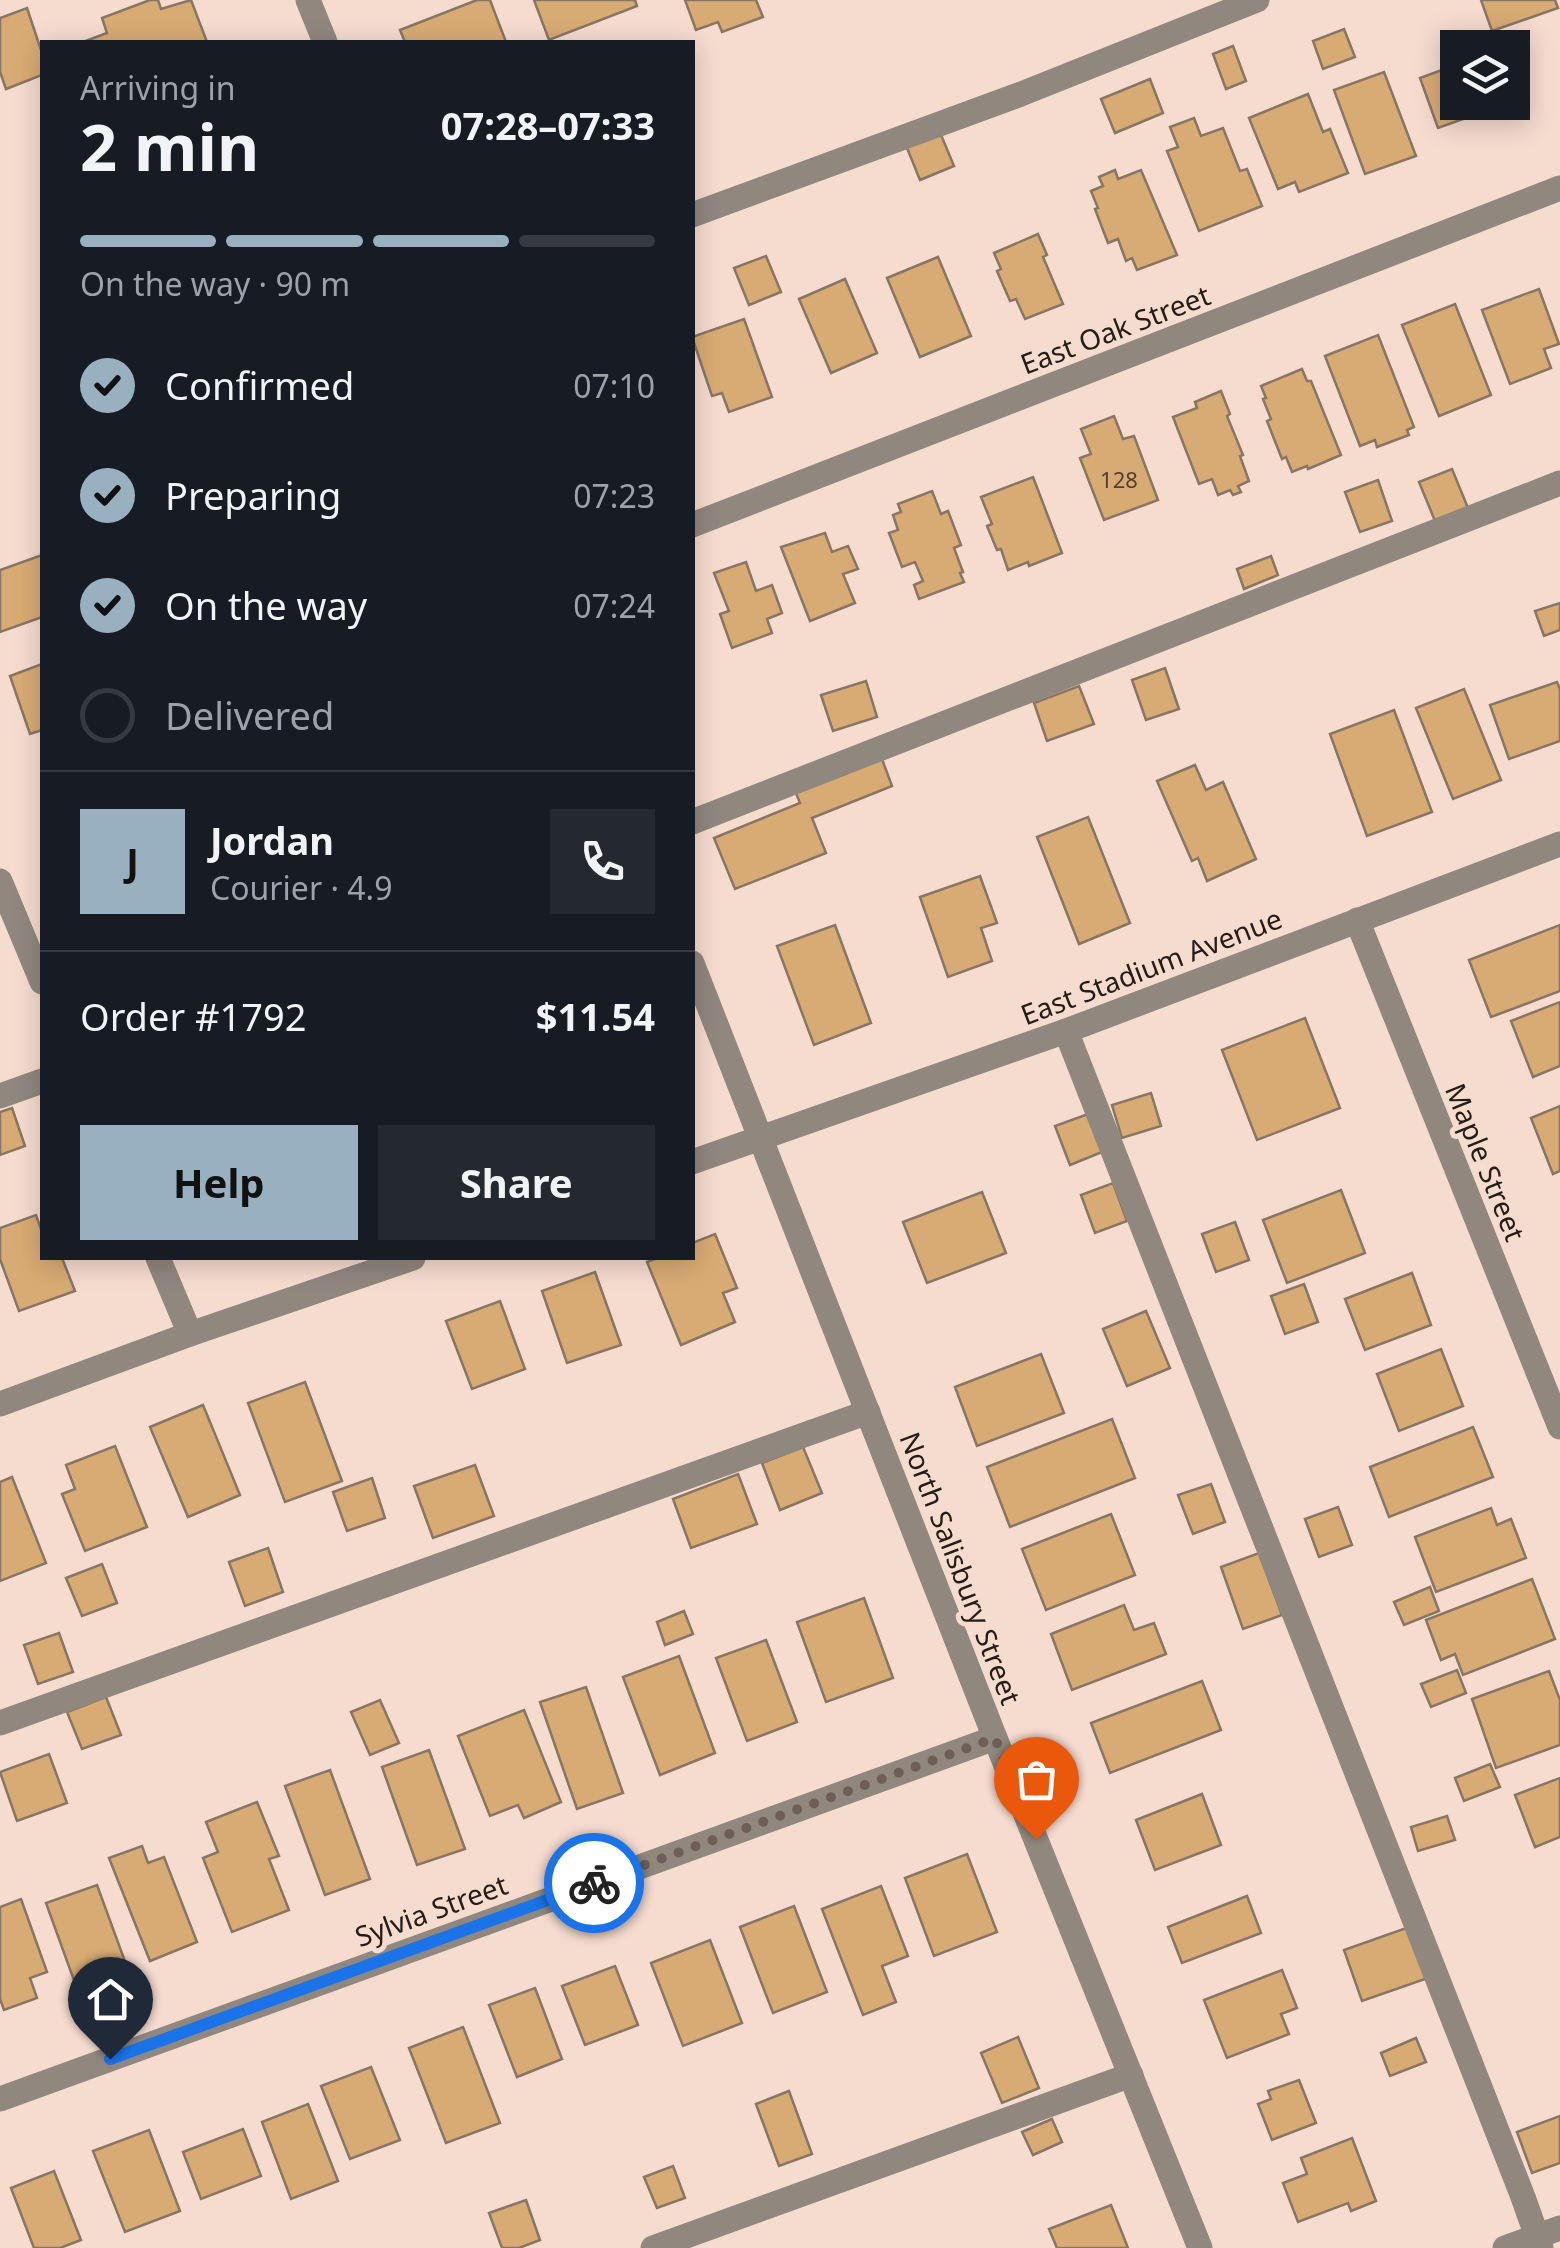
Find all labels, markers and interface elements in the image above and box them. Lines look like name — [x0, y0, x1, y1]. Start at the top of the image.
map controls — [1440, 30, 1530, 120]
button: layers — [1440, 30, 1530, 120]
text: Arriving in — [80, 66, 235, 109]
text: 07:28–07:33 — [441, 99, 655, 151]
text: 2 min — [80, 102, 259, 190]
text: On the way · 90 m — [80, 262, 350, 305]
street label: East Oak Street — [1015, 275, 1215, 383]
icon: check — [80, 358, 135, 413]
text: Confirmed — [165, 359, 354, 411]
text: 07:10 — [573, 364, 655, 407]
house number: 128 — [1100, 464, 1138, 494]
icon: check — [80, 468, 135, 523]
text: Preparing — [165, 469, 341, 521]
text: 07:23 — [573, 474, 655, 517]
icon: check — [80, 578, 135, 633]
text: On the way — [165, 579, 367, 631]
text: 07:24 — [573, 584, 655, 627]
text: Delivered — [165, 689, 334, 741]
button: phone — [550, 809, 655, 914]
text: Jordan — [210, 814, 334, 866]
text: J — [126, 835, 139, 887]
text: Courier · 4.9 — [210, 866, 393, 909]
street label: East Stadium Avenue — [1015, 899, 1287, 1033]
text: Order #1792 — [80, 990, 306, 1042]
text: $11.54 — [536, 990, 655, 1042]
street label: Maple Street — [1437, 1078, 1535, 1246]
button: Help — [80, 1125, 358, 1240]
button: Share — [378, 1125, 655, 1240]
street label: North Salisbury Street — [891, 1426, 1031, 1710]
pin — [994, 1737, 1079, 1840]
icon: bag — [1009, 1752, 1064, 1807]
courier — [544, 1833, 644, 1933]
icon: bike — [567, 1856, 622, 1911]
street label: Sylvia Street — [350, 1865, 512, 1955]
pin — [68, 1957, 153, 2060]
icon: home — [83, 1972, 138, 2027]

